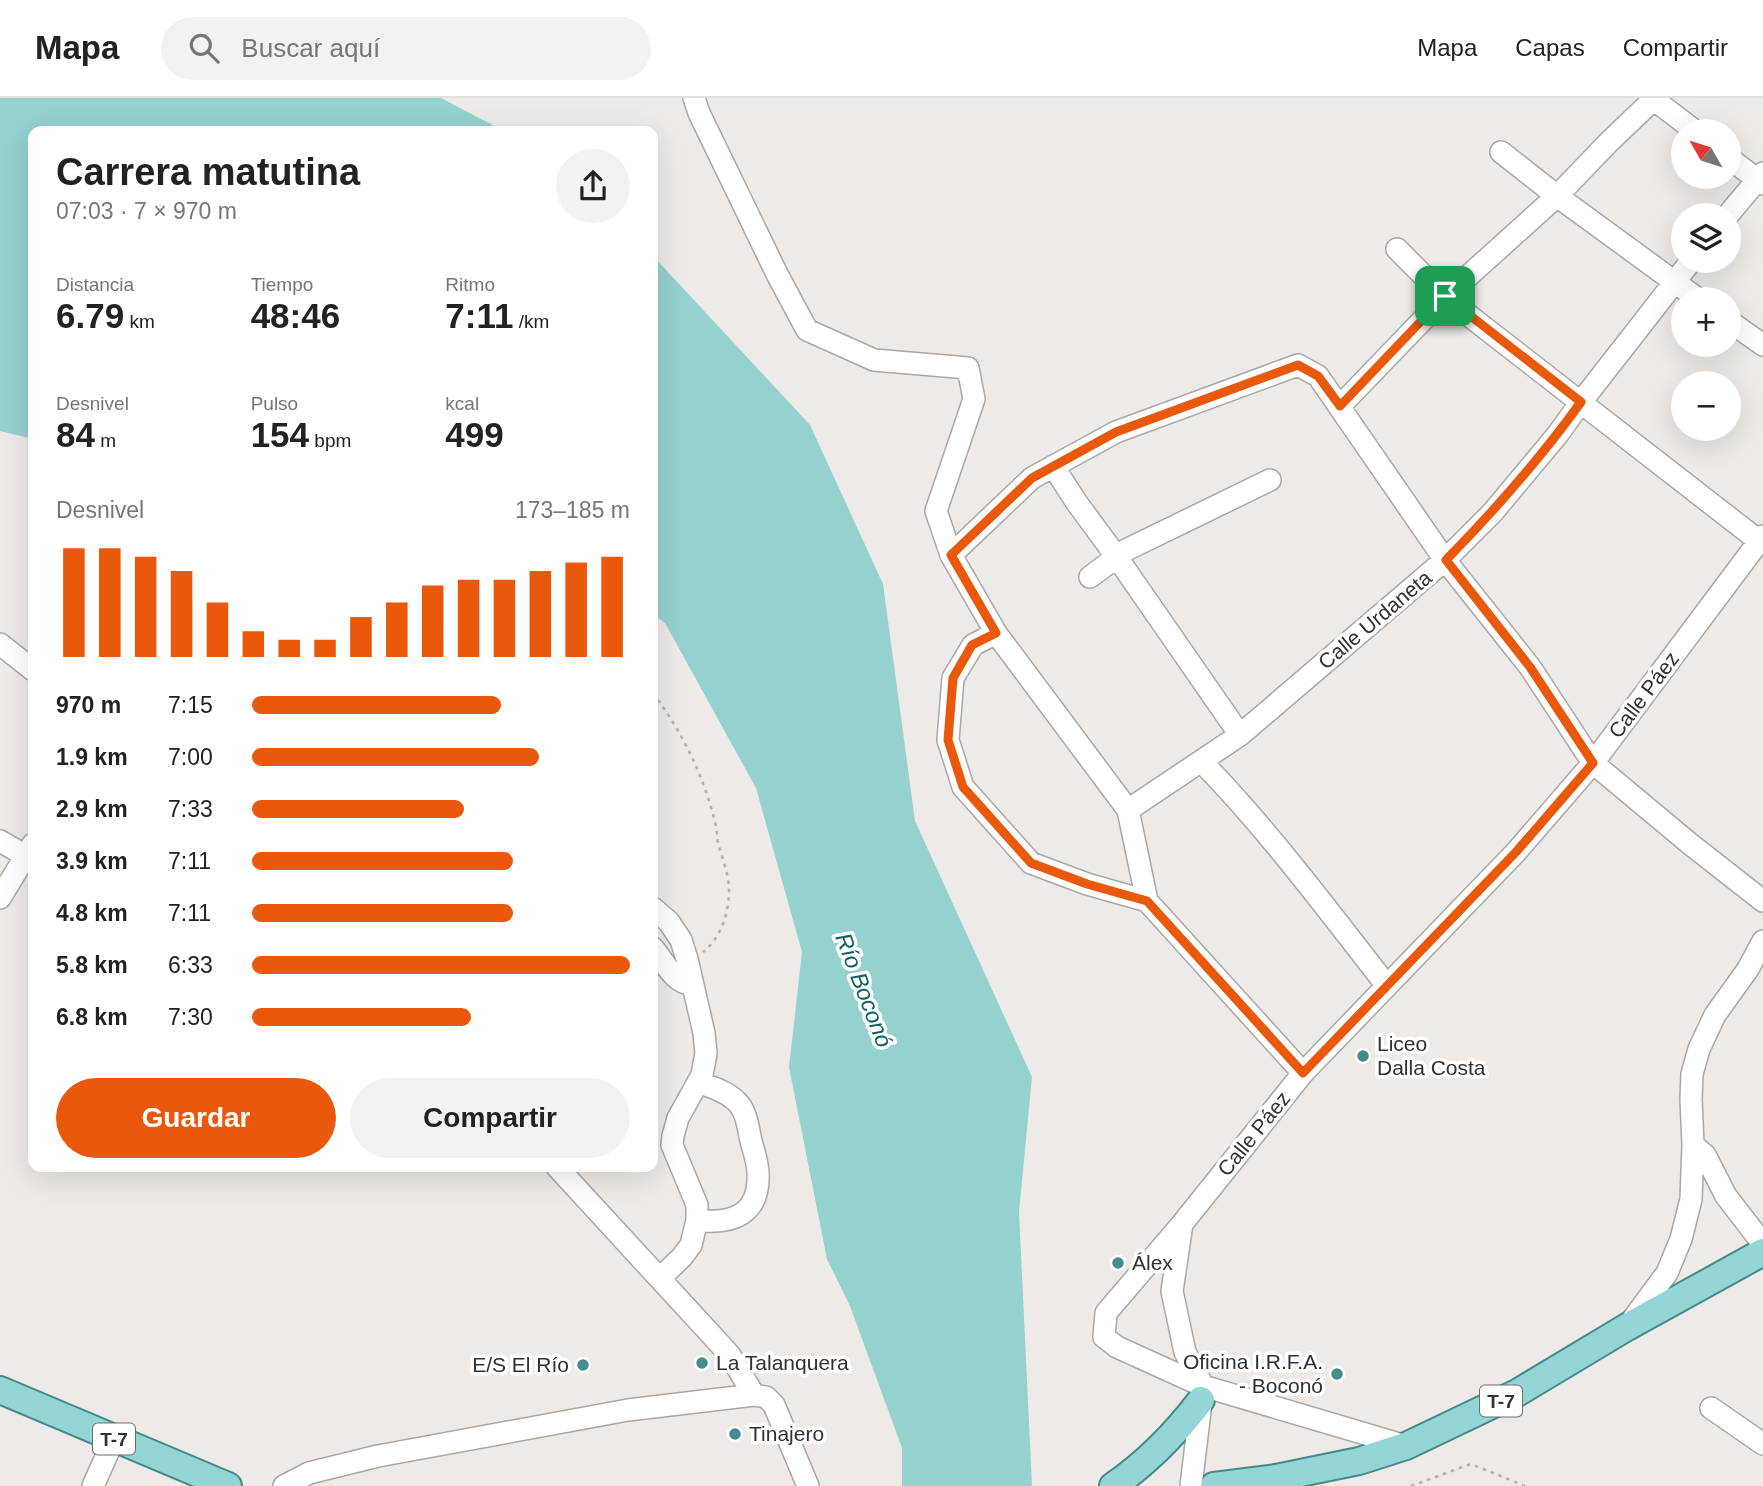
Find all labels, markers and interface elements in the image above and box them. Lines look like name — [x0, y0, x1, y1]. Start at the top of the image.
search box — [161, 17, 651, 80]
text: Mapa — [35, 29, 119, 66]
icon: search — [185, 29, 223, 67]
text: Buscar aquí — [241, 33, 380, 63]
text: Mapa — [1417, 34, 1477, 61]
text: Capas — [1515, 34, 1585, 61]
text: Compartir — [1623, 34, 1728, 61]
north arrow — [1671, 119, 1741, 189]
map controls — [1671, 119, 1741, 441]
button: share — [556, 149, 630, 223]
text: Carrera matutina — [56, 151, 360, 193]
text: 07:03 · 7 × 970 m — [56, 198, 237, 224]
button: layers — [1671, 203, 1741, 273]
pin — [1415, 266, 1475, 326]
text: Distancia — [56, 274, 134, 295]
text: Tiempo — [251, 274, 313, 295]
text: Ritmo — [445, 274, 495, 295]
icon: arrive — [1426, 277, 1464, 315]
button: + — [1671, 287, 1741, 357]
text: 6.79 — [56, 296, 124, 335]
text: 48:46 — [251, 296, 340, 335]
text: 7:11 — [445, 296, 513, 335]
text: km — [124, 311, 155, 332]
text: /km — [513, 311, 549, 332]
button: − — [1671, 371, 1741, 441]
text: Desnivel — [56, 393, 129, 414]
text: Pulso — [251, 393, 298, 414]
text: kcal — [445, 393, 479, 414]
text: 84 — [56, 415, 95, 454]
text: 154 — [251, 415, 309, 454]
text: 499 — [445, 415, 504, 454]
text: m — [95, 430, 116, 451]
text: bpm — [309, 430, 351, 451]
text: Desnivel — [56, 497, 144, 523]
text: 173–185 m — [515, 497, 630, 523]
street label: Calle Urdaneta — [1314, 566, 1436, 673]
street label: Calle Páez — [1604, 647, 1683, 742]
text: 970 m — [56, 692, 121, 718]
text: 7:15 — [168, 692, 213, 718]
text: 1.9 km — [56, 744, 128, 770]
text: 7:00 — [168, 744, 213, 770]
text: 2.9 km — [56, 796, 128, 822]
text: 7:33 — [168, 796, 213, 822]
text: 3.9 km — [56, 848, 128, 874]
text: 7:11 — [168, 848, 211, 874]
text: 4.8 km — [56, 900, 128, 926]
text: 7:11 — [168, 900, 211, 926]
water label: Río Boconó — [830, 929, 898, 1051]
text: 5.8 km — [56, 952, 128, 978]
text: 6:33 — [168, 952, 213, 978]
text: 6.8 km — [56, 1004, 128, 1030]
text: 7:30 — [168, 1004, 213, 1030]
place label: Liceo Dalla Costa — [1377, 1032, 1486, 1079]
marker: Liceo Dalla Costa — [1355, 1048, 1371, 1064]
button: Guardar — [56, 1078, 336, 1158]
button: Compartir — [350, 1078, 630, 1158]
street label: Calle Páez — [1213, 1087, 1295, 1180]
place label: Álex — [1132, 1251, 1173, 1274]
marker: Álex — [1110, 1255, 1126, 1271]
place label: Oficina I.R.F.A. - Boconó — [1183, 1350, 1323, 1397]
place label: La Talanquera — [716, 1351, 849, 1374]
place label: E/S El Río — [472, 1353, 569, 1376]
marker: La Talanquera — [694, 1355, 710, 1371]
marker: E/S El Río — [575, 1357, 591, 1373]
marker: Oficina I.R.F.A. - Boconó — [1329, 1366, 1345, 1382]
road number: T-7 — [1480, 1386, 1522, 1416]
place label: Tinajero — [749, 1422, 824, 1445]
road number: T-7 — [93, 1424, 135, 1455]
marker: Tinajero — [727, 1426, 743, 1442]

